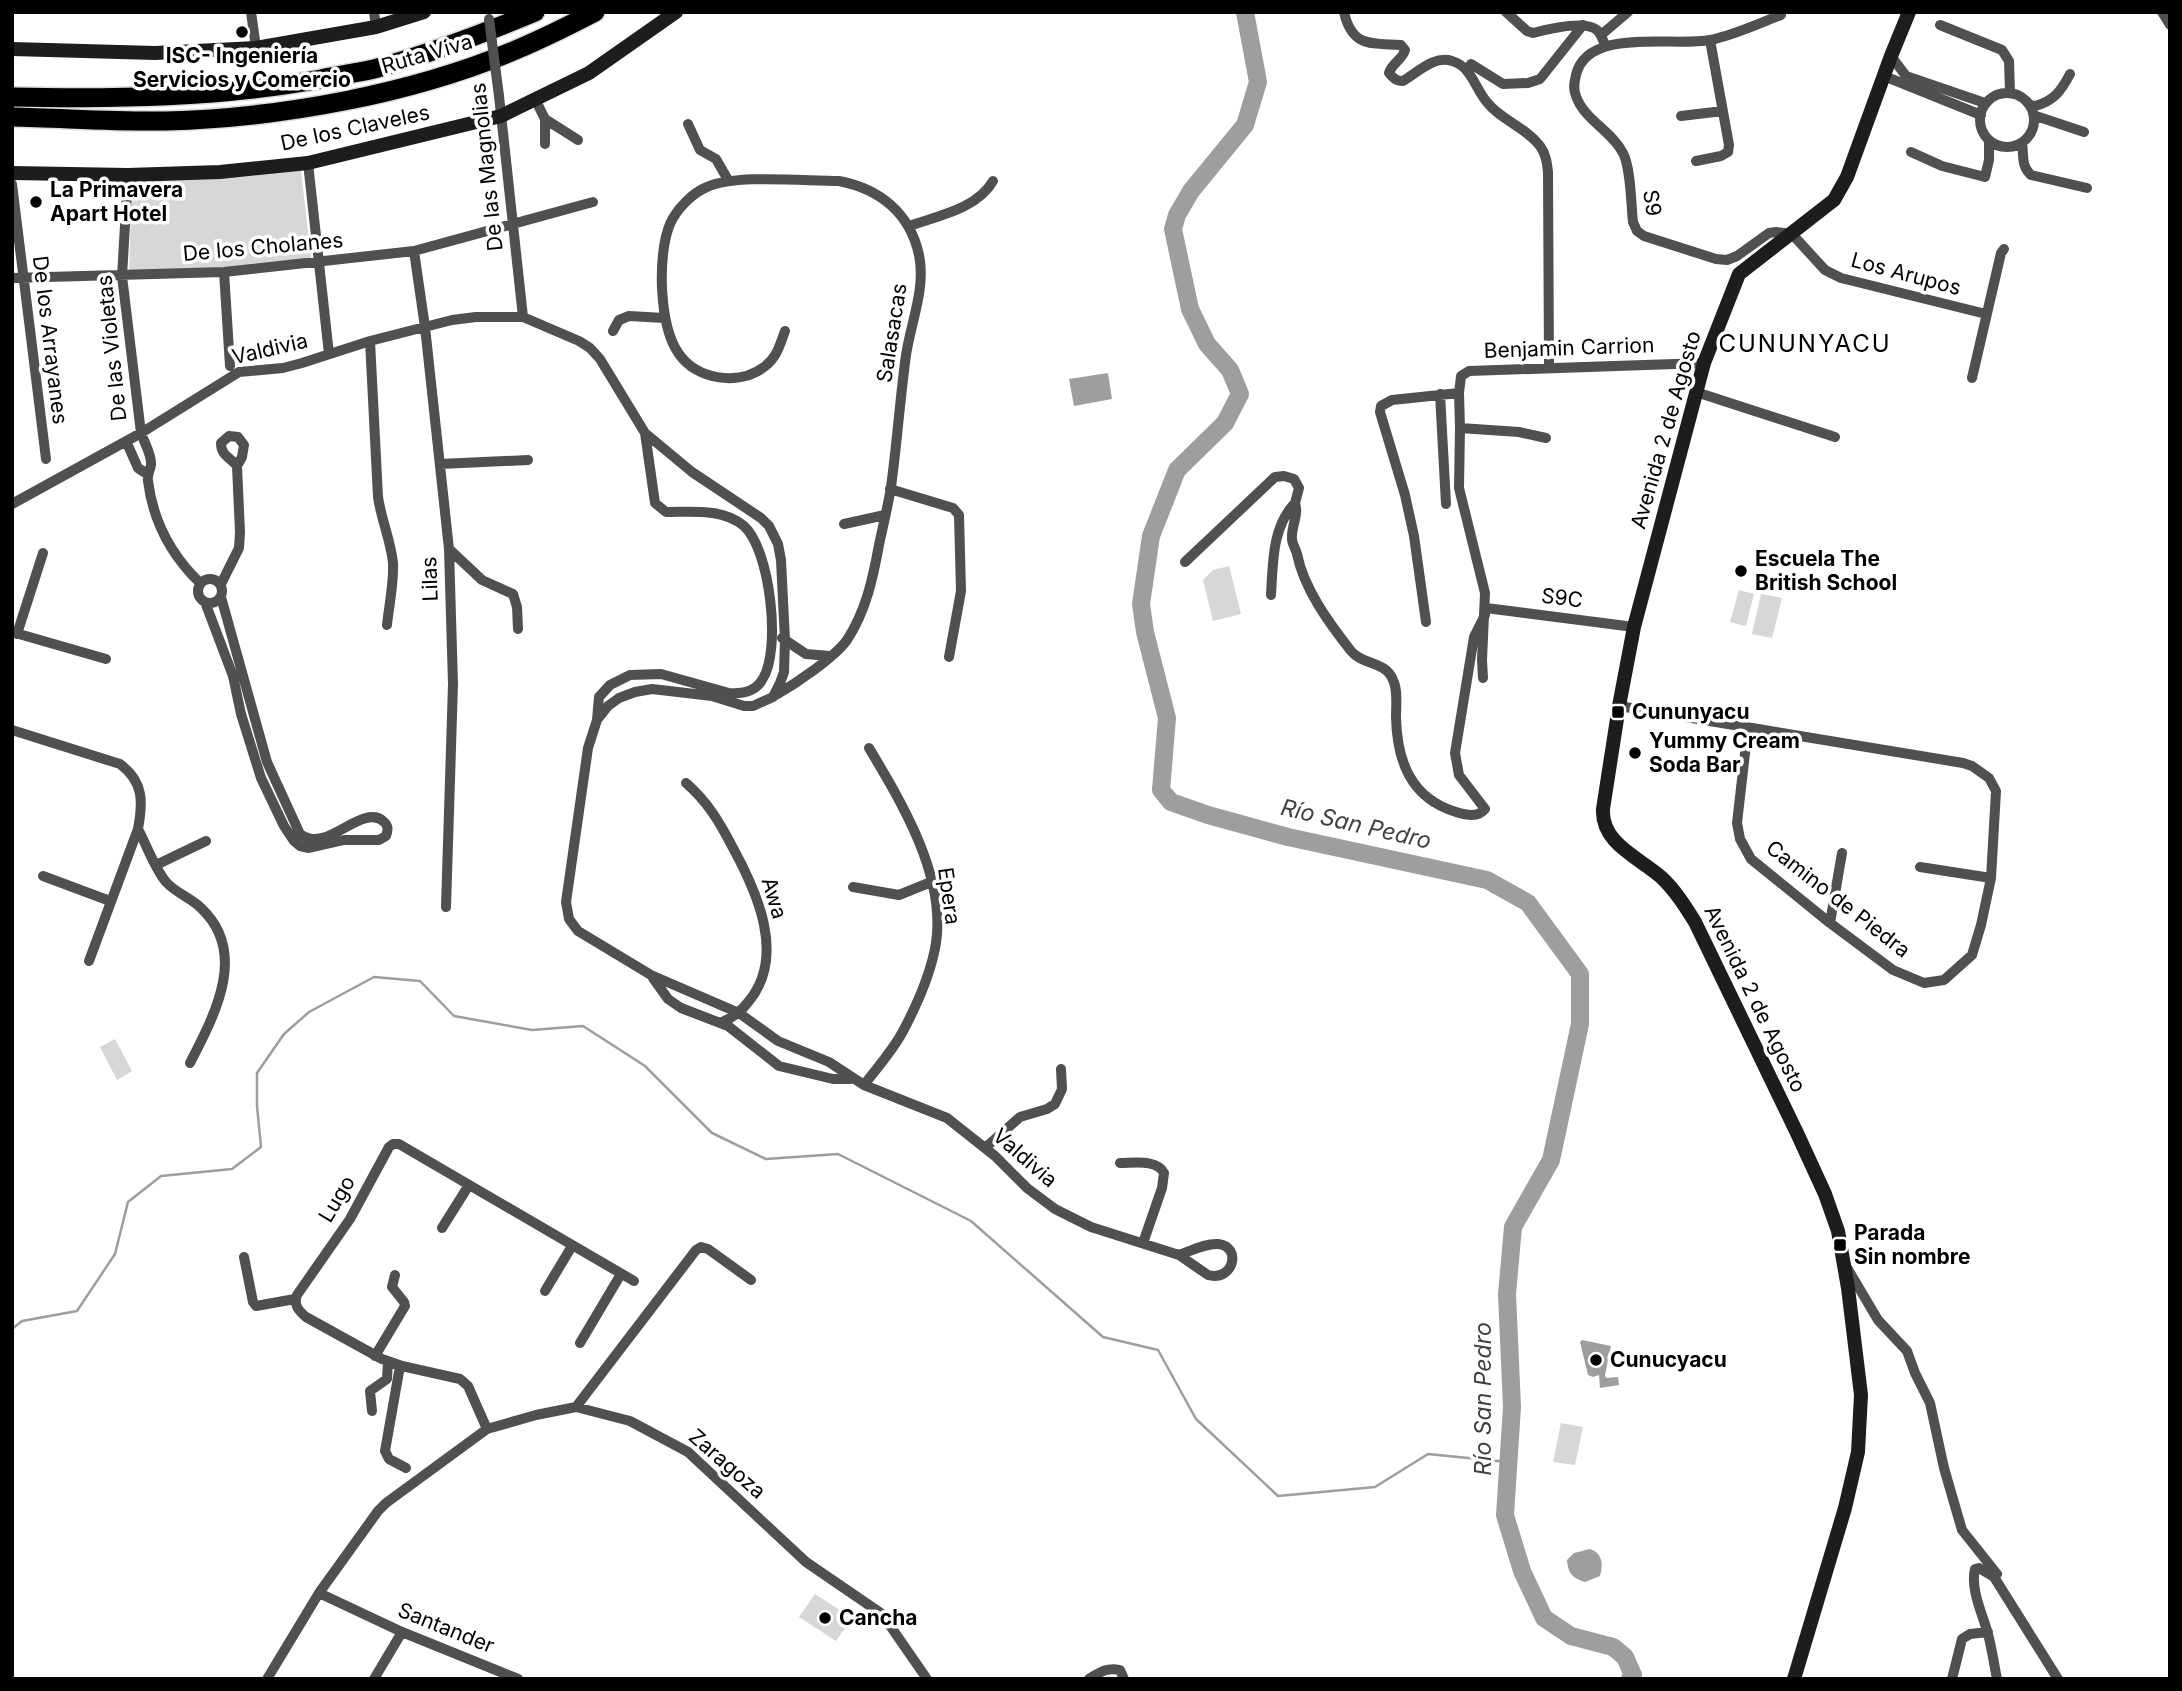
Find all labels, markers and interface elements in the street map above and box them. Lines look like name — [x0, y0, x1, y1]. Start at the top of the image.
marker: ISC- Ingeniería Servicios y Comercio — [234, 24, 250, 40]
street label: Ruta Viva — [378, 29, 475, 78]
place label: ISC- Ingeniería Servicios y Comercio — [133, 43, 351, 92]
street label: De las Magnolias — [465, 82, 508, 252]
street label: De los Claveles — [278, 99, 432, 156]
place label: La Primavera Apart Hotel — [50, 177, 183, 226]
street label: S9 — [1638, 188, 1667, 218]
marker: La Primavera Apart Hotel — [28, 194, 44, 210]
street label: De los Cholanes — [182, 227, 344, 266]
street label: Los Arupos — [1848, 247, 1964, 300]
street label: De los Arrayanes — [28, 254, 73, 425]
street label: De las Violetas — [91, 274, 132, 422]
street label: Salasacas — [871, 282, 912, 384]
street label: Valdivia — [230, 328, 310, 369]
street label: Avenida 2 de Agosto — [1625, 328, 1706, 532]
district label: CUNUNYACU — [1718, 329, 1892, 358]
street label: Benjamin Carrion — [1483, 332, 1655, 363]
place label: Escuela The British School — [1755, 546, 1897, 595]
street label: Lilas — [416, 556, 443, 602]
marker: Escuela The British School — [1733, 563, 1749, 579]
street label: S9C — [1540, 583, 1584, 612]
place label: Cununyacu — [1632, 699, 1750, 724]
marker: Cununyacu — [1610, 704, 1626, 720]
place label: Yummy Cream Soda Bar — [1649, 728, 1800, 777]
marker: Yummy Cream Soda Bar — [1627, 745, 1643, 761]
water label: Río San Pedro — [1278, 793, 1434, 855]
street label: Camino de Piedra — [1761, 835, 1915, 963]
street label: Epera — [933, 866, 966, 926]
street label: Awa — [756, 874, 793, 922]
street label: Avenida 2 de Agosto — [1699, 901, 1812, 1096]
street label: Valdivia — [988, 1123, 1063, 1192]
street label: Lugo — [313, 1171, 360, 1227]
place label: Parada Sin nombre — [1854, 1220, 1970, 1269]
marker: Parada Sin nombre — [1832, 1237, 1848, 1253]
water label: Río San Pedro — [1469, 1322, 1497, 1476]
place label: Cunucyacu — [1610, 1347, 1727, 1372]
marker: Cunucyacu — [1588, 1352, 1604, 1368]
street label: Zaragoza — [684, 1424, 771, 1504]
street label: Santander — [394, 1597, 498, 1658]
place label: Cancha — [839, 1605, 917, 1630]
marker: Cancha — [817, 1610, 833, 1626]

